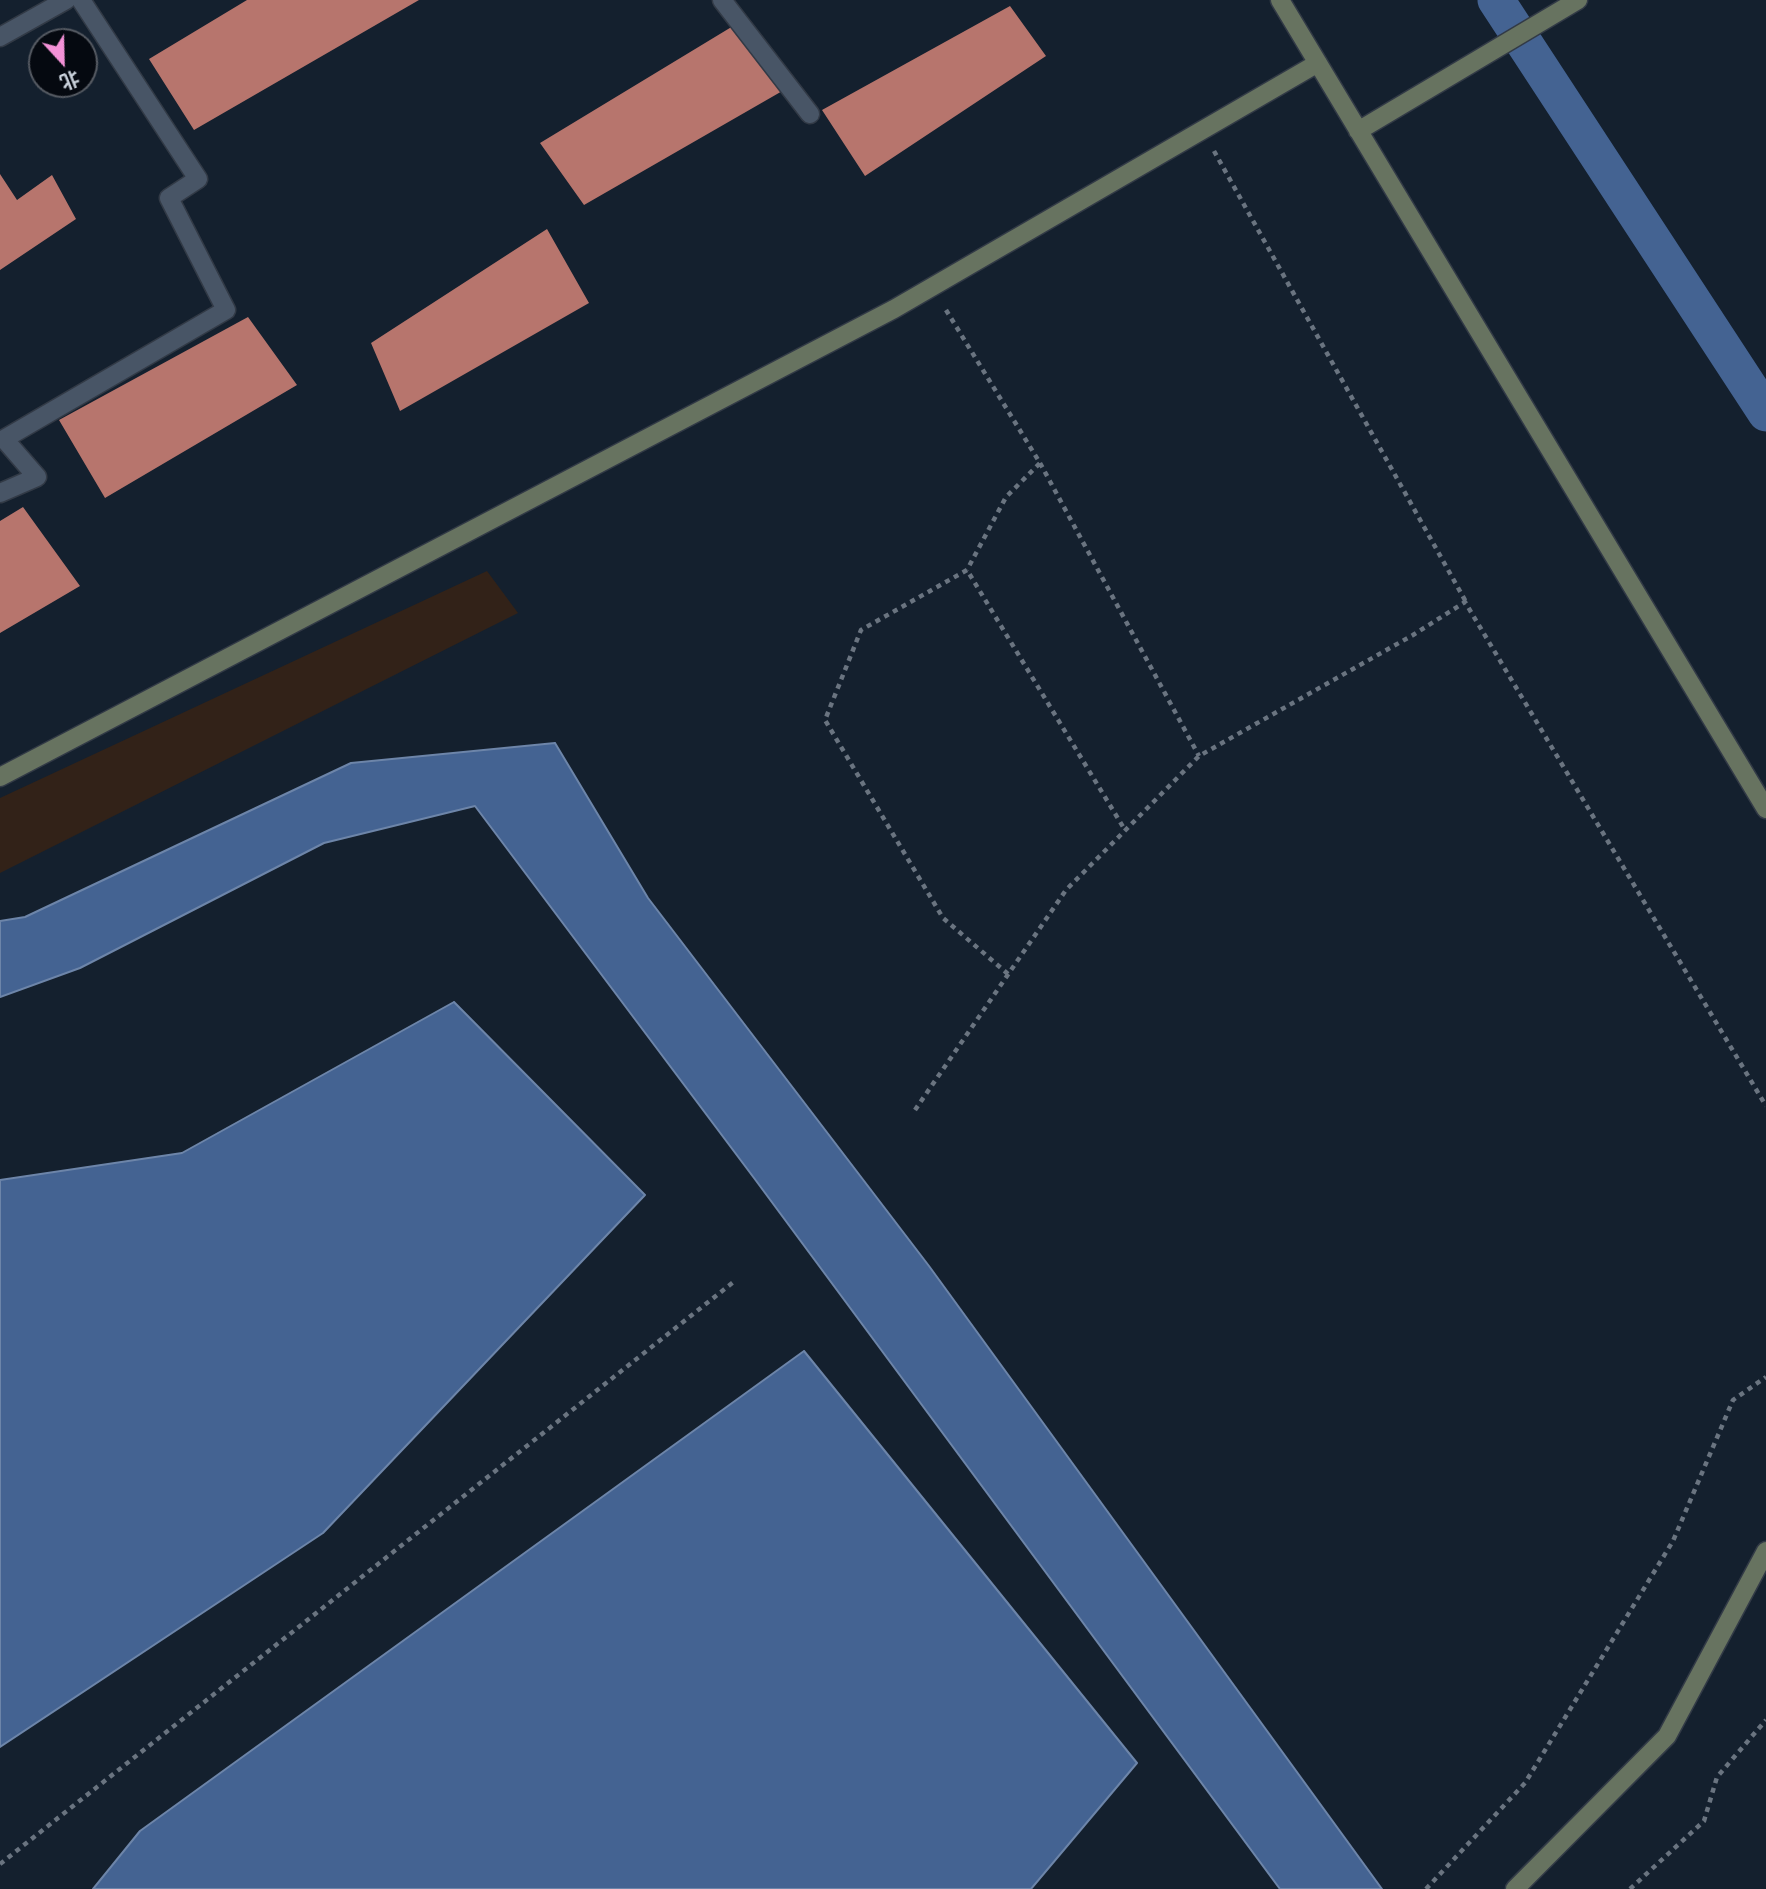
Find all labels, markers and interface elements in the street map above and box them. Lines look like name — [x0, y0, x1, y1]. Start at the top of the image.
north arrow — [28, 28, 98, 98]
text: 北 — [57, 67, 83, 95]

